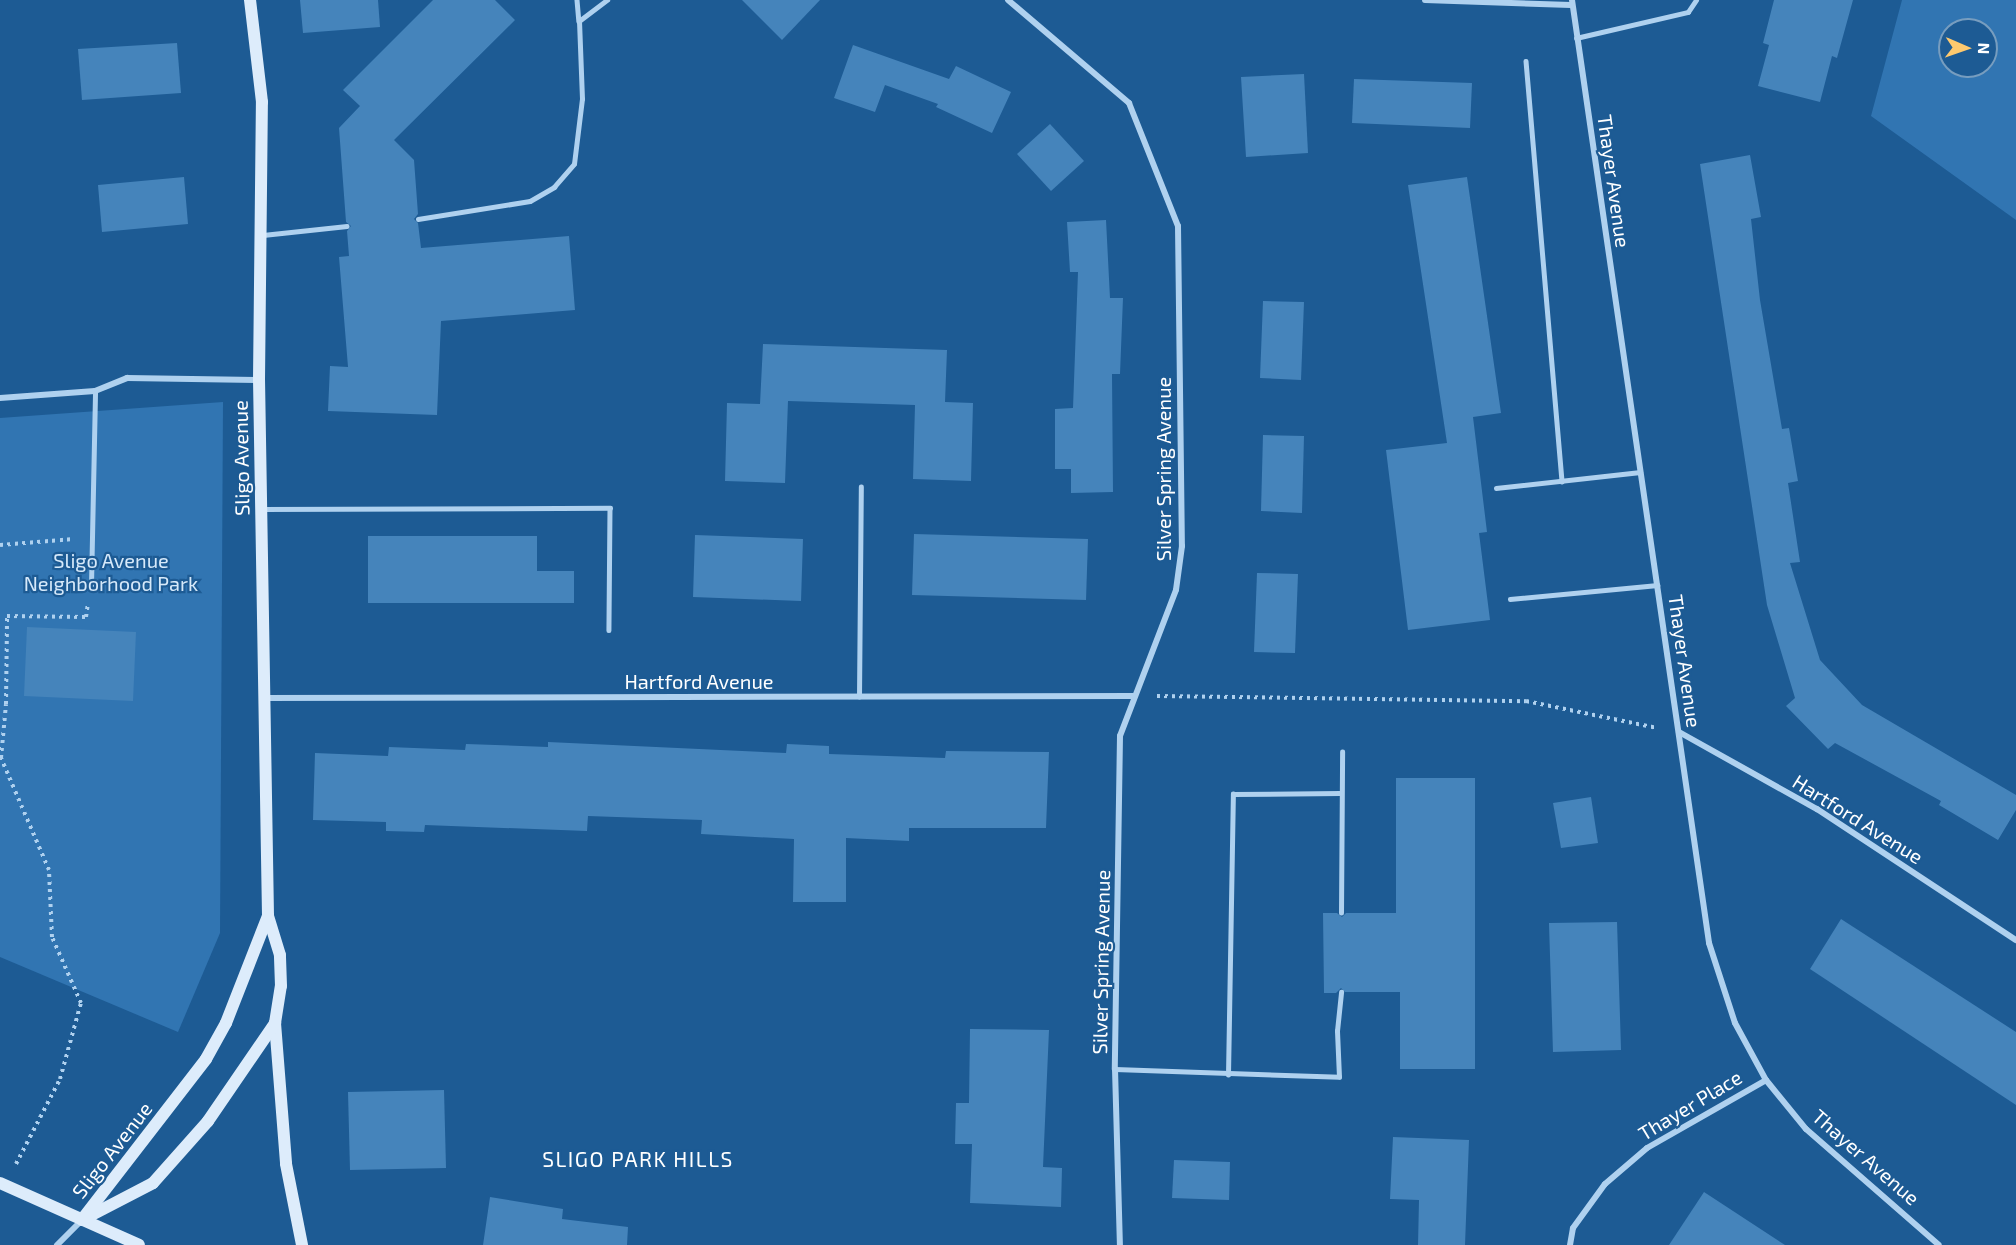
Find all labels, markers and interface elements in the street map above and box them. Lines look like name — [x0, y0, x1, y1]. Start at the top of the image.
north arrow — [1938, 18, 1998, 78]
text: N — [1975, 42, 1994, 55]
street label: Thayer Avenue — [1593, 113, 1635, 249]
street label: Silver Spring Avenue — [1151, 376, 1175, 562]
street label: Sligo Avenue — [228, 400, 254, 516]
park label: Sligo Avenue Neighborhood Park — [24, 549, 198, 596]
street label: Thayer Avenue — [1664, 593, 1706, 729]
street label: Hartford Avenue — [624, 669, 774, 693]
street label: Hartford Avenue — [1788, 769, 1928, 869]
street label: Silver Spring Avenue — [1087, 869, 1115, 1055]
street label: Thayer Place — [1634, 1065, 1746, 1145]
street label: Sligo Avenue — [67, 1097, 157, 1203]
street label: Thayer Avenue — [1807, 1104, 1925, 1210]
district label: SLIGO PARK HILLS — [542, 1146, 734, 1172]

